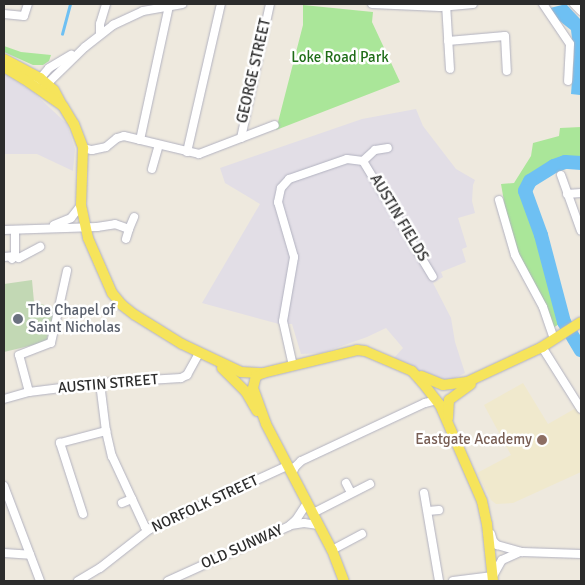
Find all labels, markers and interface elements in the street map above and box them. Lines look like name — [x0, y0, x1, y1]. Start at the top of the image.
street label: GEORGE STREET — [233, 17, 275, 125]
park label: Loke Road Park — [291, 49, 389, 67]
street label: AUSTIN FIELDS — [366, 171, 432, 265]
place label: The Chapel of Saint Nicholas — [28, 301, 121, 336]
marker: The Chapel of Saint Nicholas — [12, 313, 24, 325]
street label: AUSTIN STREET — [57, 371, 159, 397]
place label: Eastgate Academy — [415, 431, 532, 449]
marker: Eastgate Academy — [536, 434, 548, 446]
street label: NORFOLK STREET — [149, 471, 261, 537]
street label: OLD SUNWAY — [198, 521, 286, 573]

